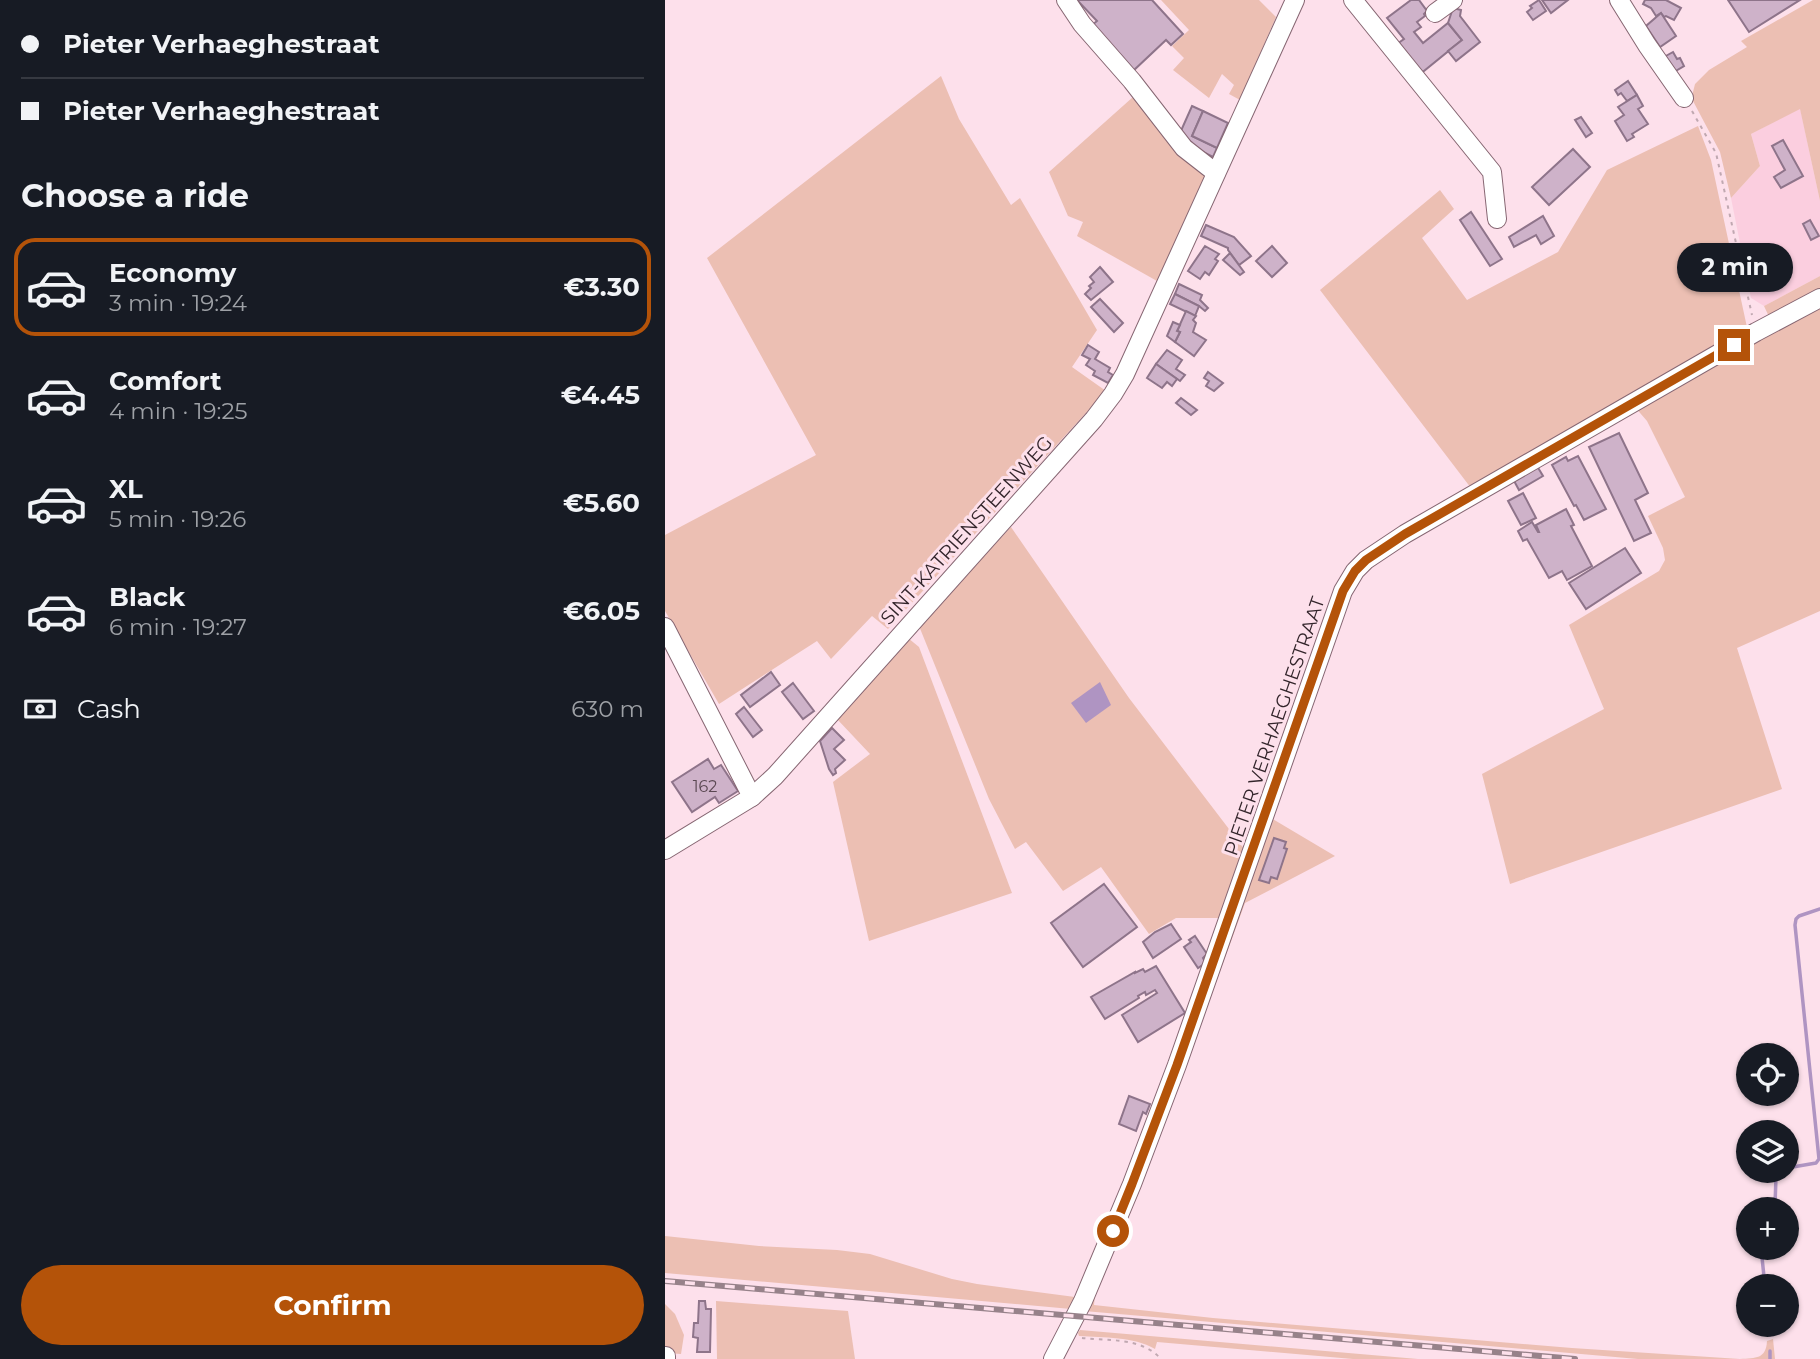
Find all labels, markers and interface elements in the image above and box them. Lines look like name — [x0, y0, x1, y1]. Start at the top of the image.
text: Pieter Verhaeghestraat — [63, 28, 380, 60]
text: Pieter Verhaeghestraat — [63, 95, 380, 127]
text: Choose a ride — [21, 176, 249, 215]
callout: 2 min — [1676, 244, 1792, 292]
text: 2 min — [1701, 253, 1769, 281]
icon: car — [25, 256, 88, 319]
text: Economy — [109, 257, 236, 289]
text: €3.30 — [563, 271, 640, 303]
text: 3 min · 19:24 — [109, 289, 247, 317]
route end — [1718, 329, 1750, 361]
icon: car — [25, 364, 88, 427]
text: Comfort — [109, 365, 221, 397]
text: €4.45 — [561, 379, 640, 411]
text: 4 min · 19:25 — [109, 397, 247, 425]
street label: SINT-KATRIENSTEENWEG — [875, 431, 1057, 629]
icon: car — [25, 472, 88, 535]
text: XL — [109, 473, 143, 505]
text: €5.60 — [563, 487, 640, 519]
text: 5 min · 19:26 — [109, 505, 246, 533]
icon: car — [25, 580, 88, 643]
text: Black — [109, 581, 185, 613]
street label: PIETER VERHAEGHESTRAAT — [1219, 594, 1330, 859]
text: €6.05 — [563, 595, 640, 627]
text: 6 min · 19:27 — [109, 613, 247, 641]
icon: cash — [21, 690, 59, 728]
text: Cash — [77, 693, 141, 725]
text: 630 m — [571, 695, 644, 723]
house number: 162 — [693, 777, 717, 796]
map controls — [1736, 1043, 1799, 1337]
button: locate — [1736, 1043, 1799, 1106]
button: layers — [1736, 1120, 1799, 1183]
button: + — [1736, 1197, 1799, 1260]
route start — [1097, 1215, 1129, 1247]
button: Confirm — [21, 1265, 644, 1345]
button: − — [1736, 1274, 1799, 1337]

